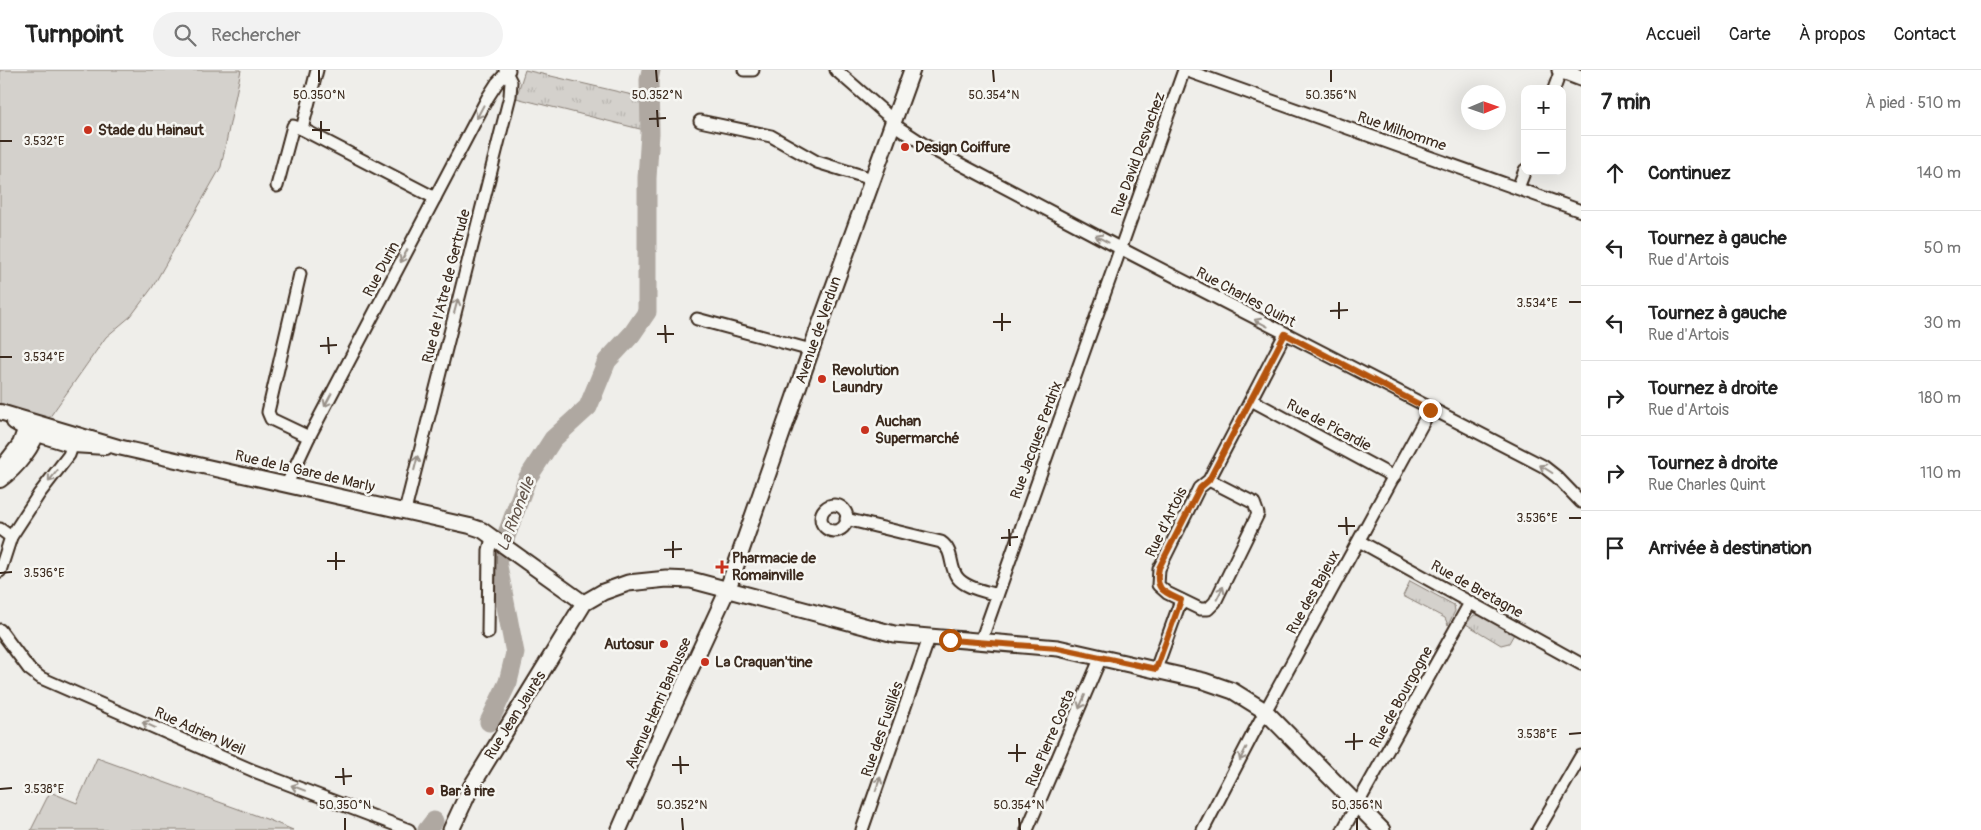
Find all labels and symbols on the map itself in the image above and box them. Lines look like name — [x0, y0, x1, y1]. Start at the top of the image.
north arrow — [1461, 85, 1506, 130]
text: 50.350°N — [293, 88, 345, 103]
text: 50.352°N — [632, 88, 682, 103]
text: 50.354°N — [969, 88, 1019, 103]
text: 50.356°N — [1306, 88, 1356, 103]
street label: Rue David Desvachez — [1107, 89, 1170, 219]
one-way arrow — [475, 105, 485, 120]
street label: Rue Milhomme — [1355, 107, 1449, 156]
place label: Stade du Hainaut — [98, 121, 205, 140]
marker: Stade du Hainaut — [82, 124, 94, 136]
text: 3.532°E — [24, 134, 64, 149]
place label: Design Coiffure — [915, 138, 1011, 157]
marker: Design Coiffure — [899, 141, 911, 153]
street label: Rue de l'Atre de Gertrude — [418, 207, 475, 365]
one-way arrow — [1095, 234, 1110, 243]
street label: Rue Durin — [359, 238, 404, 300]
one-way arrow — [399, 249, 409, 264]
street label: Rue Charles Quint — [1193, 263, 1300, 332]
street label: Avenue de Verdun — [791, 274, 846, 386]
text: 3.534°E — [1517, 296, 1557, 311]
one-way arrow — [452, 298, 461, 314]
one-way arrow — [1254, 317, 1269, 327]
text: 3.534°E — [24, 350, 64, 365]
place label: Revolution Laundry — [832, 361, 900, 397]
marker: Revolution Laundry — [816, 373, 828, 385]
street label: Rue Jacques Perdrix — [1006, 379, 1067, 502]
one-way arrow — [323, 392, 333, 407]
street label: Rue de Picardie — [1283, 395, 1375, 456]
route end — [1419, 399, 1442, 422]
place label: Auchan Supermarché — [875, 412, 959, 448]
marker: Auchan Supermarché — [859, 424, 871, 436]
street label: Rue de la Gare de Marly — [233, 446, 377, 497]
one-way arrow — [412, 456, 421, 472]
one-way arrow — [1539, 463, 1553, 474]
one-way arrow — [47, 469, 58, 482]
water label: La Rhonelle — [493, 473, 540, 554]
street label: Rue d'Artois — [1141, 484, 1192, 560]
text: 3.536°E — [1516, 511, 1558, 526]
street label: Rue des Bajeux — [1283, 547, 1344, 638]
place label: Pharmacie de Romainville — [732, 549, 816, 585]
street label: Rue de Bretagne — [1427, 556, 1527, 623]
marker: Pharmacie de Romainville — [716, 561, 728, 573]
text: 3.536°E — [23, 566, 65, 581]
one-way arrow — [1215, 586, 1225, 601]
route start — [939, 629, 962, 652]
street label: Avenue Henri Barbusse — [621, 634, 696, 772]
place label: Autosur — [604, 635, 655, 654]
marker: Autosur — [658, 638, 670, 650]
street label: Rue de Bourgogne — [1366, 642, 1438, 751]
place label: La Craquan'tine — [715, 653, 813, 672]
marker: La Craquan'tine — [699, 656, 711, 668]
street label: Rue Jean Jaurès — [481, 667, 550, 763]
street label: Rue des Fusillés — [857, 679, 908, 779]
street label: Rue Pierre Costa — [1022, 687, 1079, 789]
one-way arrow — [1076, 694, 1086, 709]
street label: Rue Adrien Weil — [151, 703, 248, 760]
one-way arrow — [141, 720, 156, 729]
text: 3.538°E — [1517, 727, 1557, 742]
one-way arrow — [1238, 746, 1247, 761]
one-way arrow — [874, 777, 883, 792]
text: 3.538°E — [24, 782, 64, 797]
place label: Bar à rire — [440, 782, 495, 801]
one-way arrow — [291, 783, 306, 792]
marker: Bar à rire — [424, 785, 436, 797]
text: 50.350°N — [319, 798, 371, 813]
text: 50.352°N — [657, 798, 707, 813]
text: 50.354°N — [994, 798, 1044, 813]
text: 50.356°N — [1332, 798, 1382, 813]

